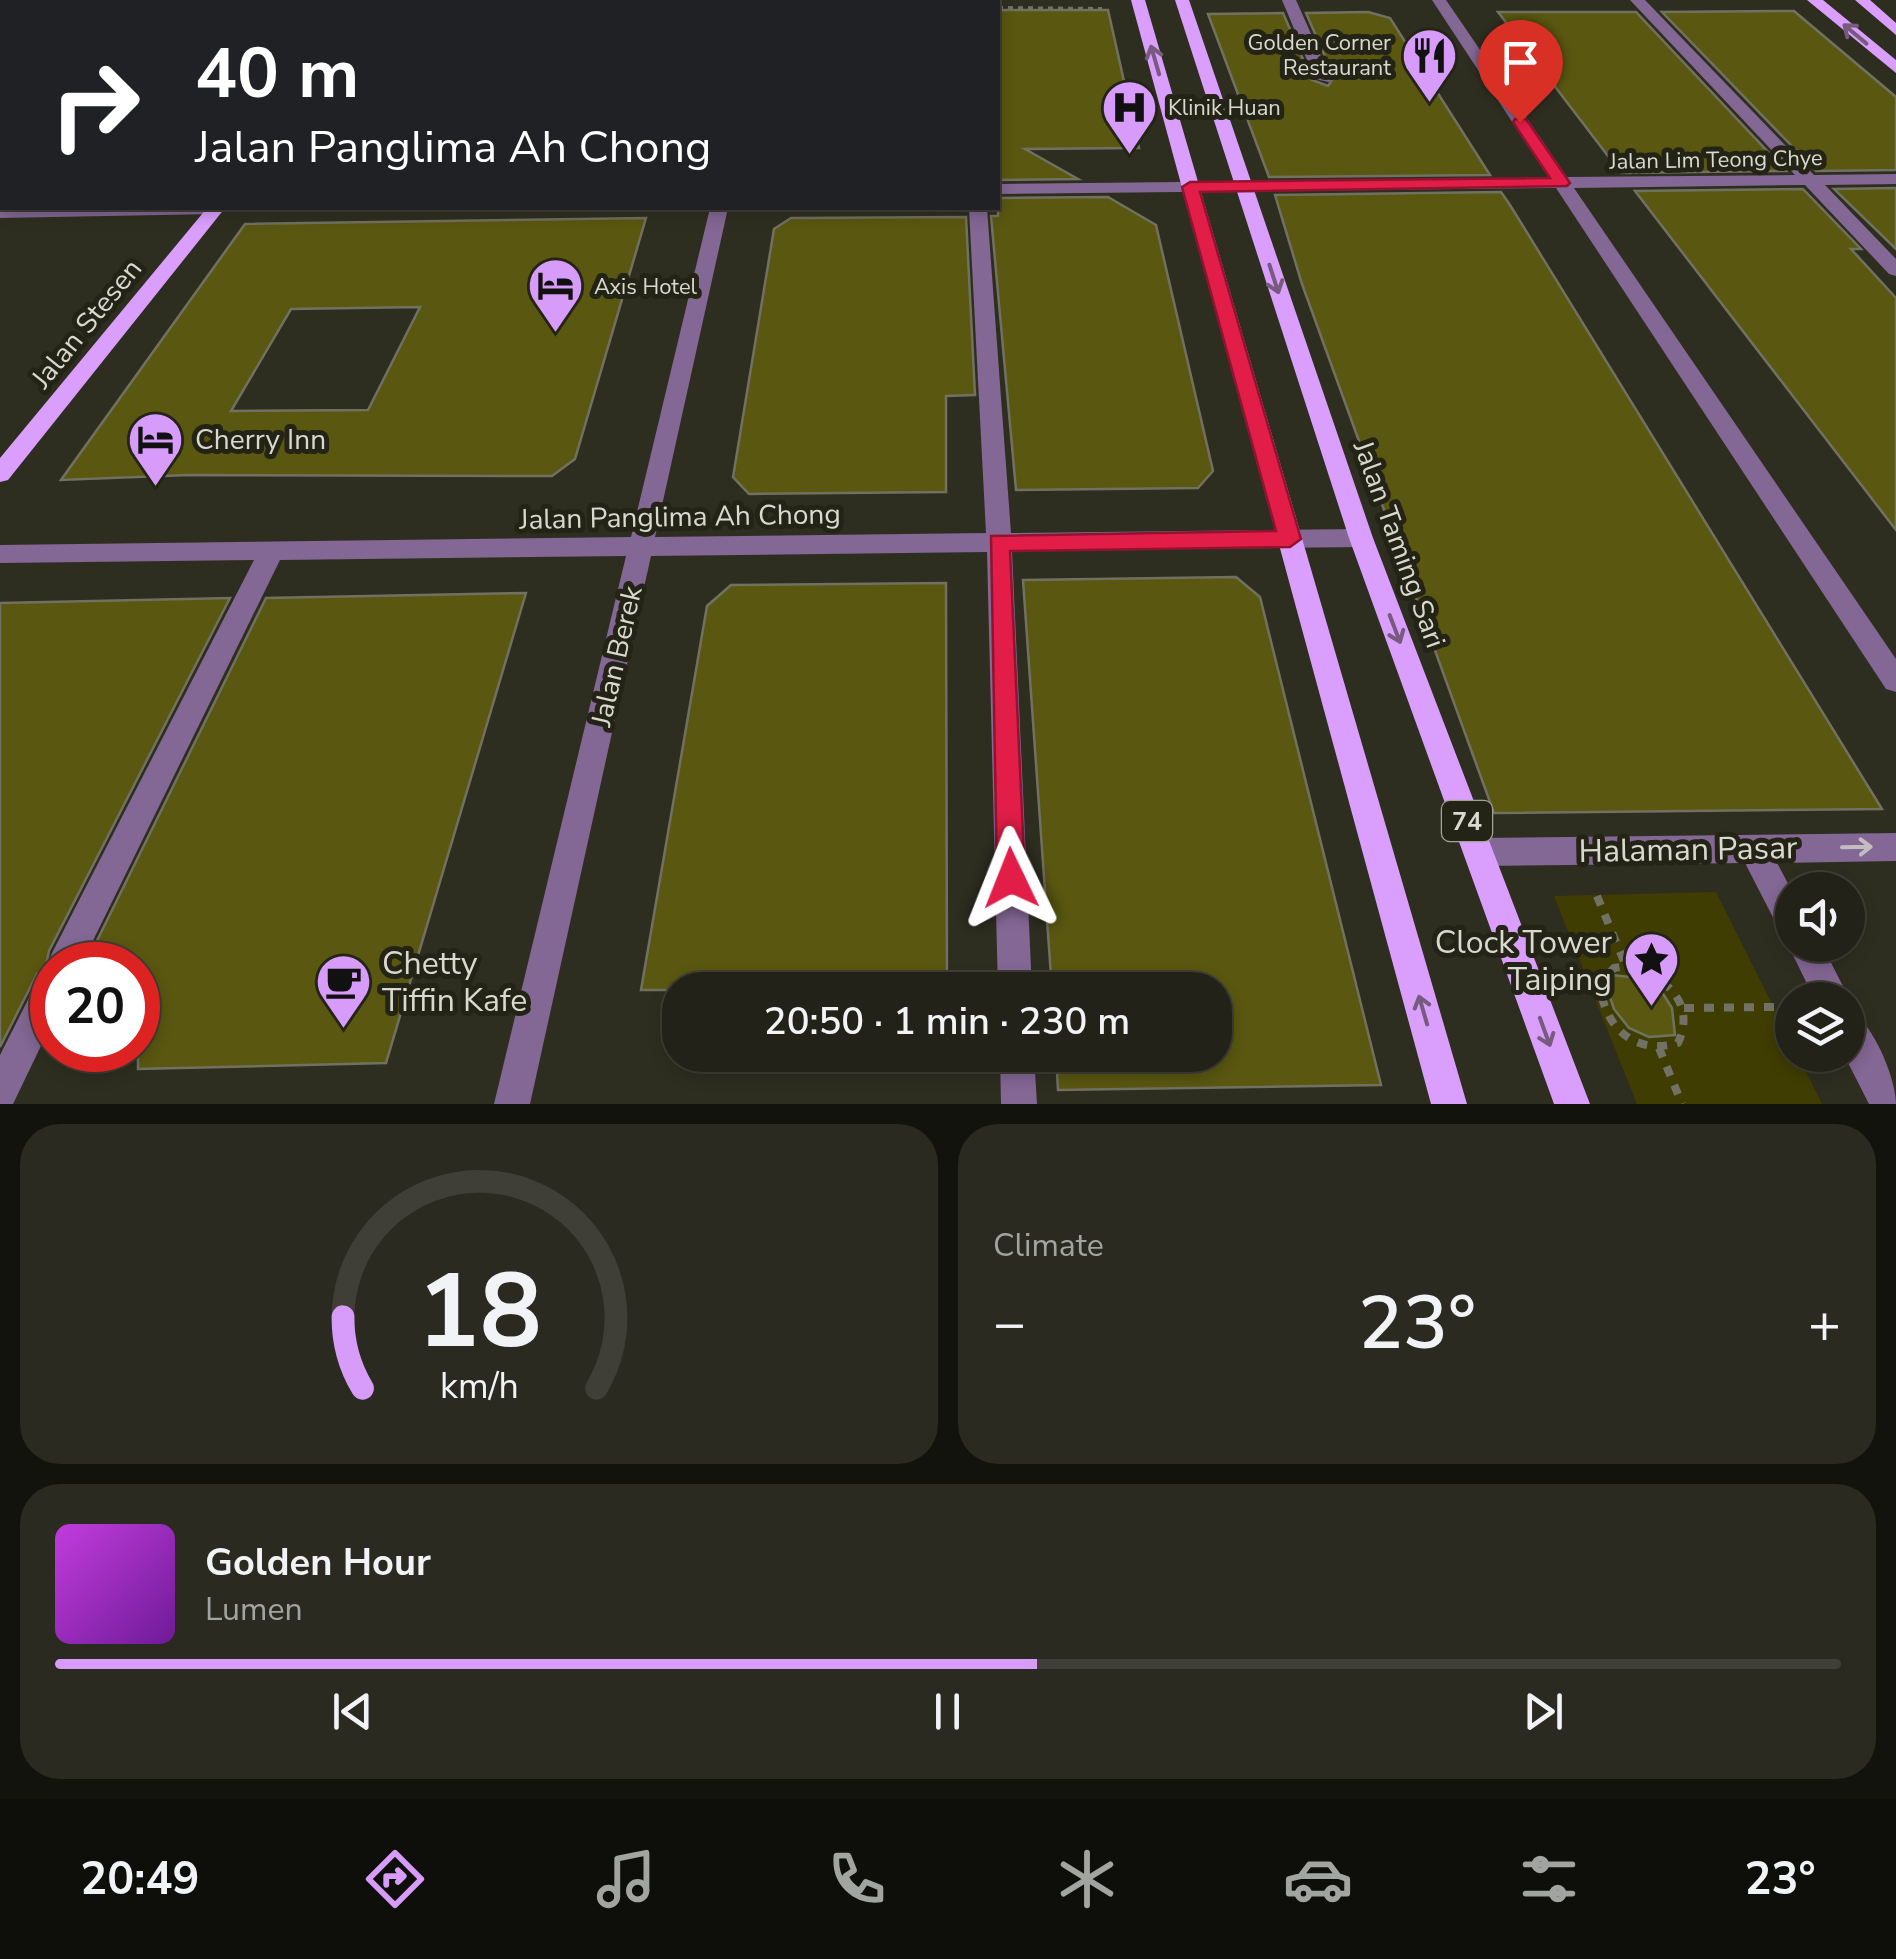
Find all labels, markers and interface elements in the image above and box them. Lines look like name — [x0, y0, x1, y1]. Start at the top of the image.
pin — [1478, 20, 1563, 123]
one-way arrow — [1842, 23, 1868, 45]
restaurant icon: Golden Corner Restaurant — [1400, 25, 1460, 104]
text: 40 m — [195, 26, 359, 122]
place label: Golden Corner Restaurant — [1247, 28, 1391, 83]
icon: arrive — [1493, 35, 1548, 90]
icon: right — [30, 40, 160, 170]
one-way arrow — [1144, 45, 1163, 76]
hospital icon: Klinik Huan — [1099, 77, 1159, 156]
place label: Klinik Huan — [1168, 93, 1281, 123]
text: Jalan Panglima Ah Chong — [195, 117, 711, 178]
street label: Jalan Lim Teong Chye — [1608, 143, 1823, 177]
street label: Jalan Stesen — [22, 251, 151, 397]
hotel icon: Axis Hotel — [525, 256, 585, 335]
one-way arrow — [1267, 263, 1285, 294]
place label: Axis Hotel — [594, 272, 698, 302]
hotel icon: Cherry Inn — [126, 409, 186, 488]
place label: Cherry Inn — [195, 421, 326, 459]
street label: Jalan Taming Sari — [1344, 434, 1454, 653]
street label: Jalan Panglima Ah Chong — [518, 495, 841, 539]
street label: Jalan Berek — [582, 581, 652, 731]
one-way arrow — [1387, 613, 1405, 644]
road number: 74 — [1442, 801, 1492, 841]
position arrow — [959, 826, 1063, 930]
street label: Halaman Pasar — [1578, 826, 1798, 873]
one-way arrow — [1840, 838, 1872, 856]
map controls — [1775, 872, 1865, 1072]
button: sound — [1775, 872, 1865, 962]
place label: Clock Tower Taiping — [1435, 921, 1613, 1001]
place icon: Clock Tower Taiping — [1621, 930, 1681, 1009]
speed limit sign: 20 — [30, 942, 160, 1072]
place label: Chetty Tiffin Kafe — [382, 942, 527, 1022]
cafe icon: Chetty Tiffin Kafe — [313, 951, 373, 1030]
button: layers — [1775, 982, 1865, 1072]
one-way arrow — [1412, 995, 1431, 1026]
text: 20:50 · 1 min · 230 m — [764, 996, 1130, 1047]
one-way arrow — [1537, 1016, 1555, 1047]
text: Climate — [993, 1224, 1104, 1267]
text: 18 — [417, 1241, 541, 1383]
text: 23° — [1358, 1272, 1476, 1374]
text: − — [993, 1286, 1026, 1361]
text: + — [1808, 1286, 1841, 1361]
text: km/h — [440, 1362, 518, 1411]
text: Golden Hour — [205, 1537, 431, 1588]
text: Lumen — [205, 1588, 303, 1631]
icon: previous — [325, 1684, 380, 1739]
icon: pause — [920, 1684, 975, 1739]
icon: next — [1516, 1684, 1571, 1739]
icon: directions — [360, 1844, 430, 1914]
icon: music — [591, 1844, 661, 1914]
icon: phone — [822, 1844, 892, 1914]
icon: climate — [1052, 1844, 1122, 1914]
icon: car — [1283, 1844, 1353, 1914]
icon: filters — [1514, 1844, 1584, 1914]
text: 20:49 — [80, 1849, 200, 1910]
text: 23° — [1745, 1849, 1816, 1910]

